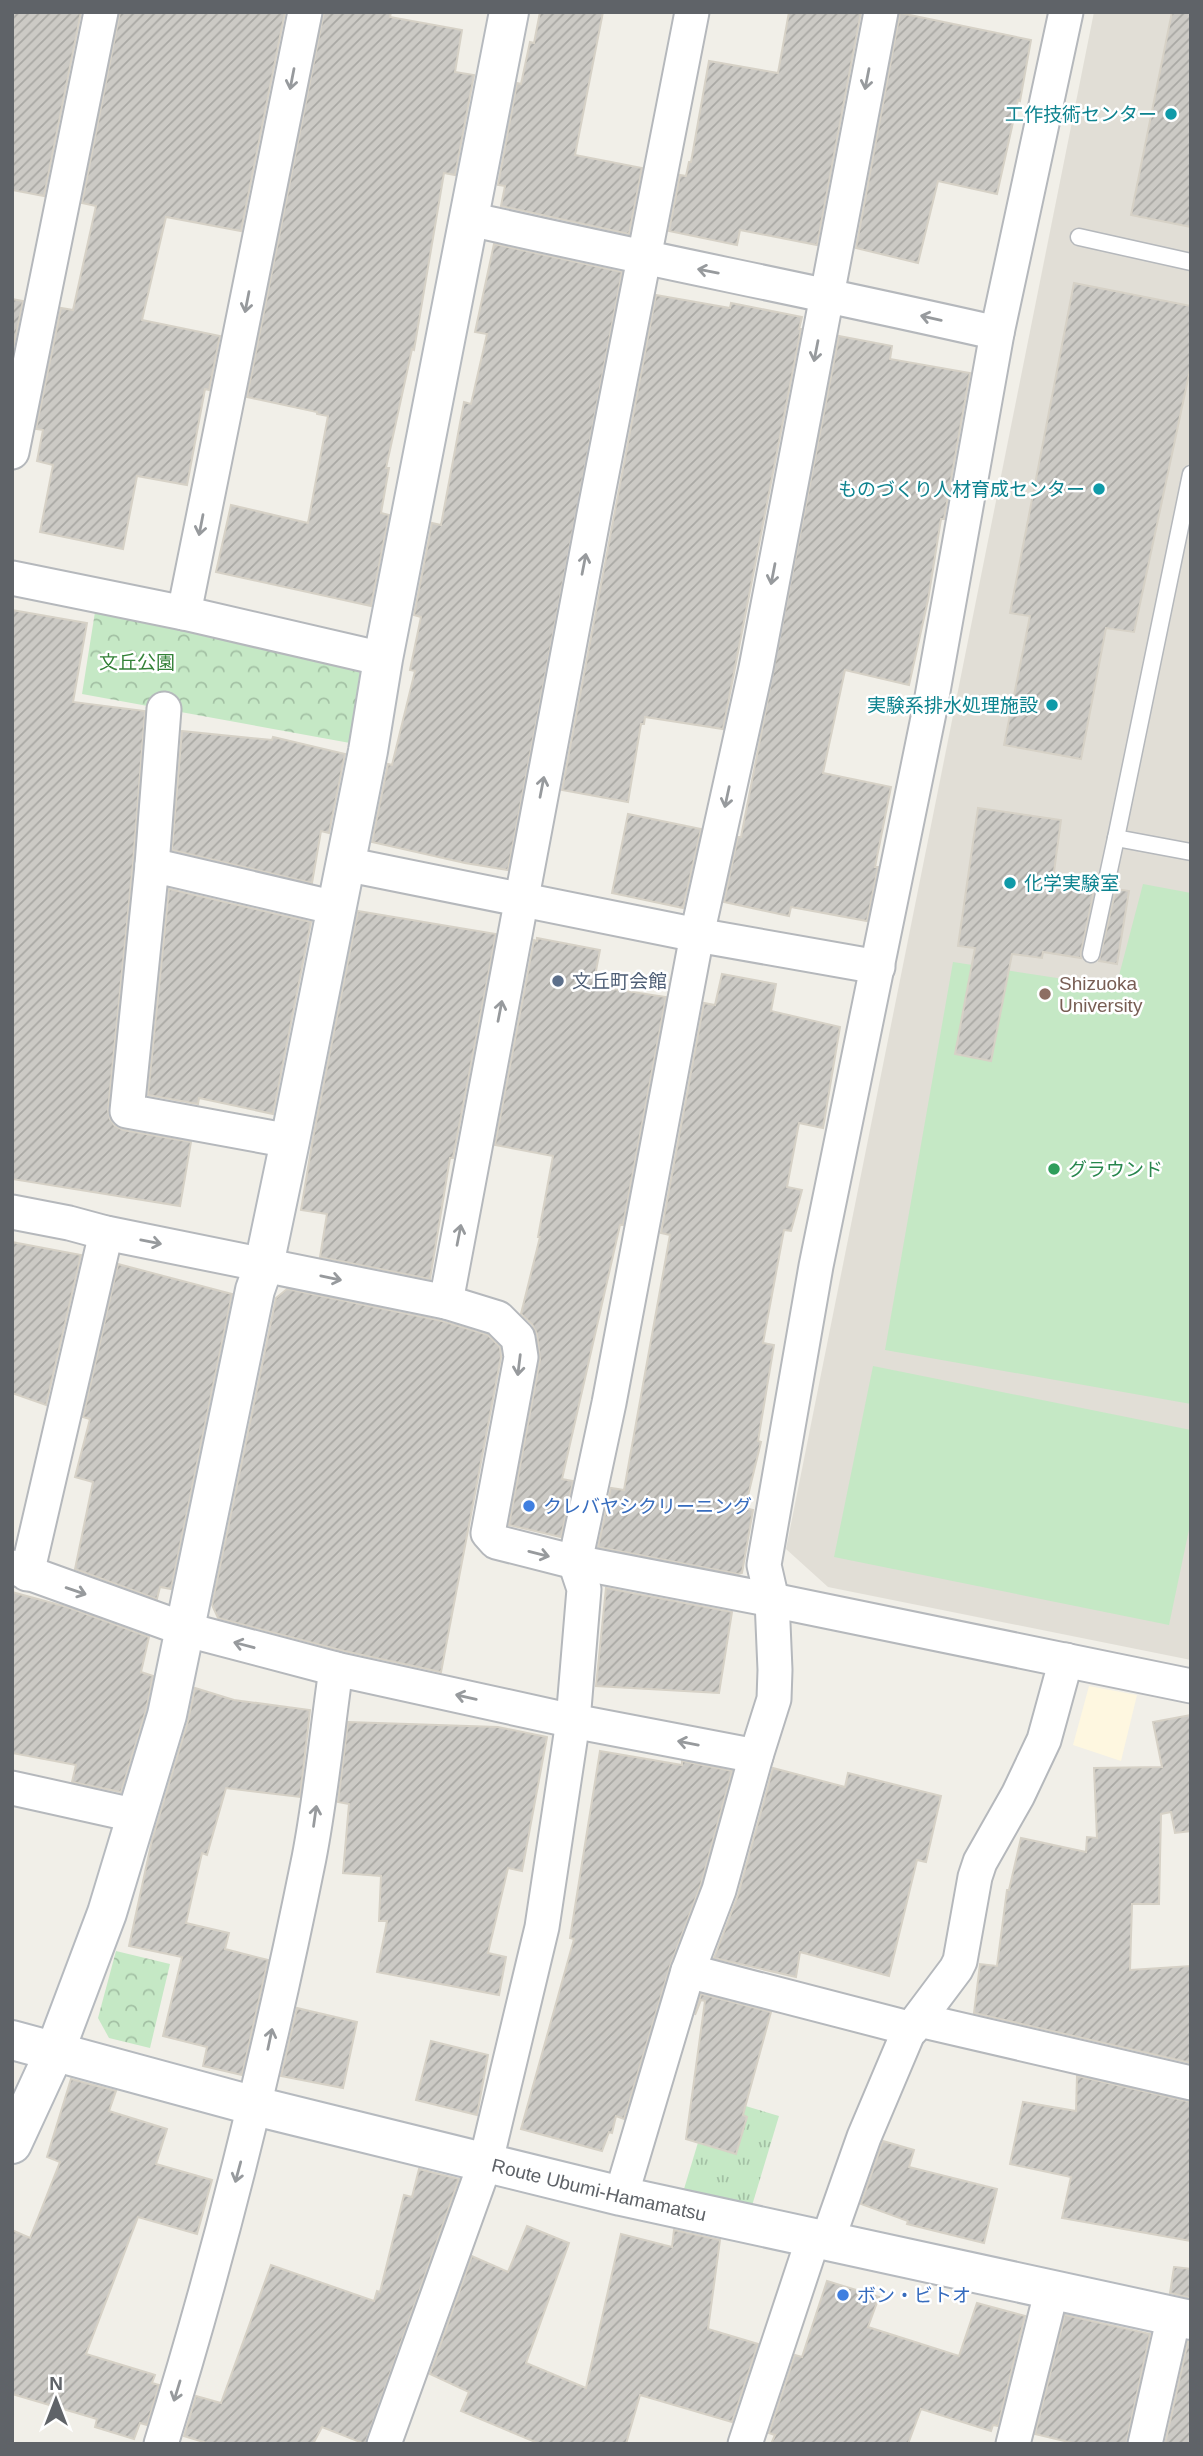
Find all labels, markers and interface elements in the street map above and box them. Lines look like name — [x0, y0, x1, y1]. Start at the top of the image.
one-way arrow — [284, 67, 298, 90]
one-way arrow — [860, 67, 874, 90]
place label: 工作技術センター — [1005, 104, 1157, 125]
marker: 工作技術センター — [1163, 106, 1179, 122]
one-way arrow — [697, 264, 720, 277]
one-way arrow — [239, 290, 253, 313]
one-way arrow — [920, 310, 943, 324]
one-way arrow — [809, 339, 822, 362]
place label: ものづくり人材育成センター — [838, 479, 1085, 500]
marker: ものづくり人材育成センター — [1091, 481, 1107, 497]
one-way arrow — [194, 513, 208, 536]
one-way arrow — [578, 553, 592, 576]
one-way arrow — [766, 562, 780, 585]
park label: 文丘公園 — [99, 652, 175, 673]
place label: 実験系排水処理施設 — [867, 695, 1038, 716]
marker: 実験系排水処理施設 — [1044, 697, 1060, 713]
one-way arrow — [536, 776, 549, 799]
one-way arrow — [720, 785, 733, 808]
place label: 化学実験室 — [1024, 873, 1119, 894]
marker: 化学実験室 — [1002, 875, 1018, 891]
place label: 文丘町会館 — [572, 971, 667, 992]
marker: 文丘町会館 — [550, 973, 566, 989]
place label: Shizuoka University — [1059, 973, 1143, 1016]
marker: Shizuoka University — [1037, 986, 1053, 1002]
one-way arrow — [494, 1000, 508, 1023]
place label: グラウンド — [1068, 1159, 1163, 1180]
marker: グラウンド — [1046, 1161, 1062, 1177]
one-way arrow — [453, 1224, 466, 1247]
one-way arrow — [139, 1236, 162, 1250]
one-way arrow — [319, 1272, 342, 1286]
one-way arrow — [512, 1353, 525, 1376]
place label: クレバヤシクリーニング — [543, 1496, 752, 1517]
marker: クレバヤシクリーニング — [521, 1498, 537, 1514]
one-way arrow — [527, 1547, 550, 1561]
one-way arrow — [65, 1586, 87, 1598]
one-way arrow — [234, 1638, 256, 1651]
one-way arrow — [455, 1689, 478, 1703]
one-way arrow — [678, 1736, 700, 1749]
one-way arrow — [308, 1805, 321, 1828]
one-way arrow — [263, 2028, 277, 2051]
street label: Route Ubumi-Hamamatsu — [490, 2155, 708, 2225]
one-way arrow — [231, 2160, 244, 2183]
place label: ボン・ビトオ — [857, 2285, 971, 2306]
marker: ボン・ビトオ — [835, 2287, 851, 2303]
north arrow — [21, 2365, 91, 2435]
text: N — [49, 2373, 63, 2394]
one-way arrow — [170, 2380, 183, 2402]

